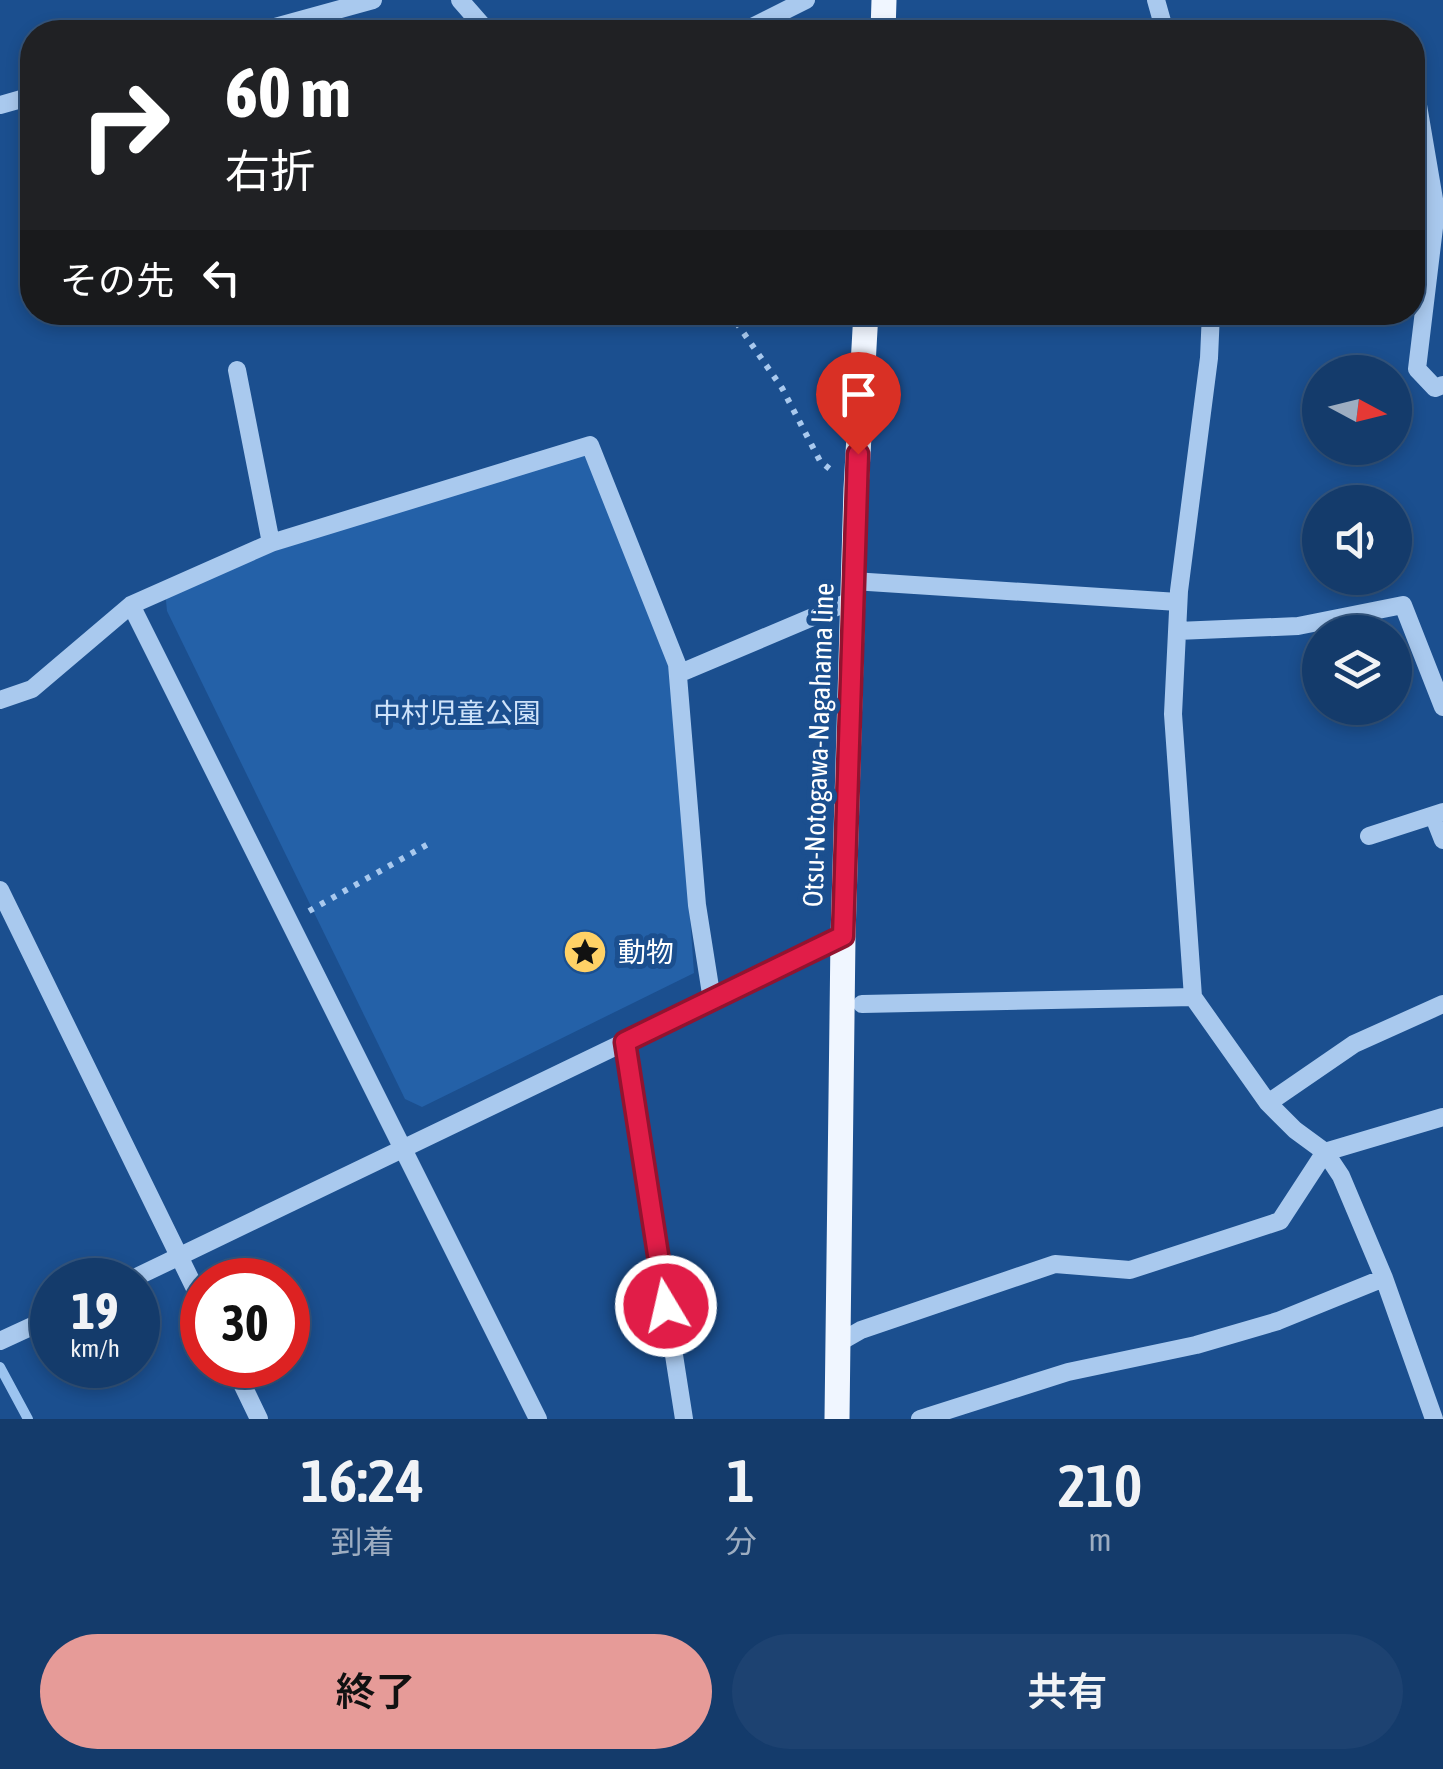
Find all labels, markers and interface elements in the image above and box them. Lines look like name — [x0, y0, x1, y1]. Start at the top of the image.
text: 60 m — [225, 52, 351, 132]
icon: right — [60, 60, 190, 190]
text: 右折 — [225, 145, 315, 197]
icon: left — [194, 250, 249, 305]
text: その先 — [60, 259, 174, 302]
pin — [816, 352, 901, 455]
north arrow — [1302, 355, 1412, 465]
map controls — [1302, 355, 1412, 725]
icon: arrive — [831, 367, 886, 422]
button: sound — [1302, 485, 1412, 595]
street label: Otsu-Notogawa-Nagahama line — [796, 582, 840, 908]
button: layers — [1302, 615, 1412, 725]
park label: 中村児童公園 — [373, 697, 541, 729]
place icon: 動物 — [562, 929, 608, 975]
place label: 動物 — [618, 936, 674, 968]
position arrow — [614, 1254, 718, 1358]
speed limit sign: 30 — [180, 1258, 310, 1388]
text: 19 — [71, 1282, 118, 1340]
text: km/h — [70, 1334, 120, 1362]
text: 16:24 — [301, 1446, 424, 1515]
text: 1 — [727, 1446, 755, 1515]
text: 210 — [1058, 1451, 1142, 1520]
text: m — [1088, 1521, 1111, 1558]
text: 到着 — [330, 1523, 394, 1560]
text: 分 — [725, 1523, 757, 1560]
button: 終了 — [40, 1634, 712, 1749]
button: 共有 — [732, 1634, 1403, 1749]

